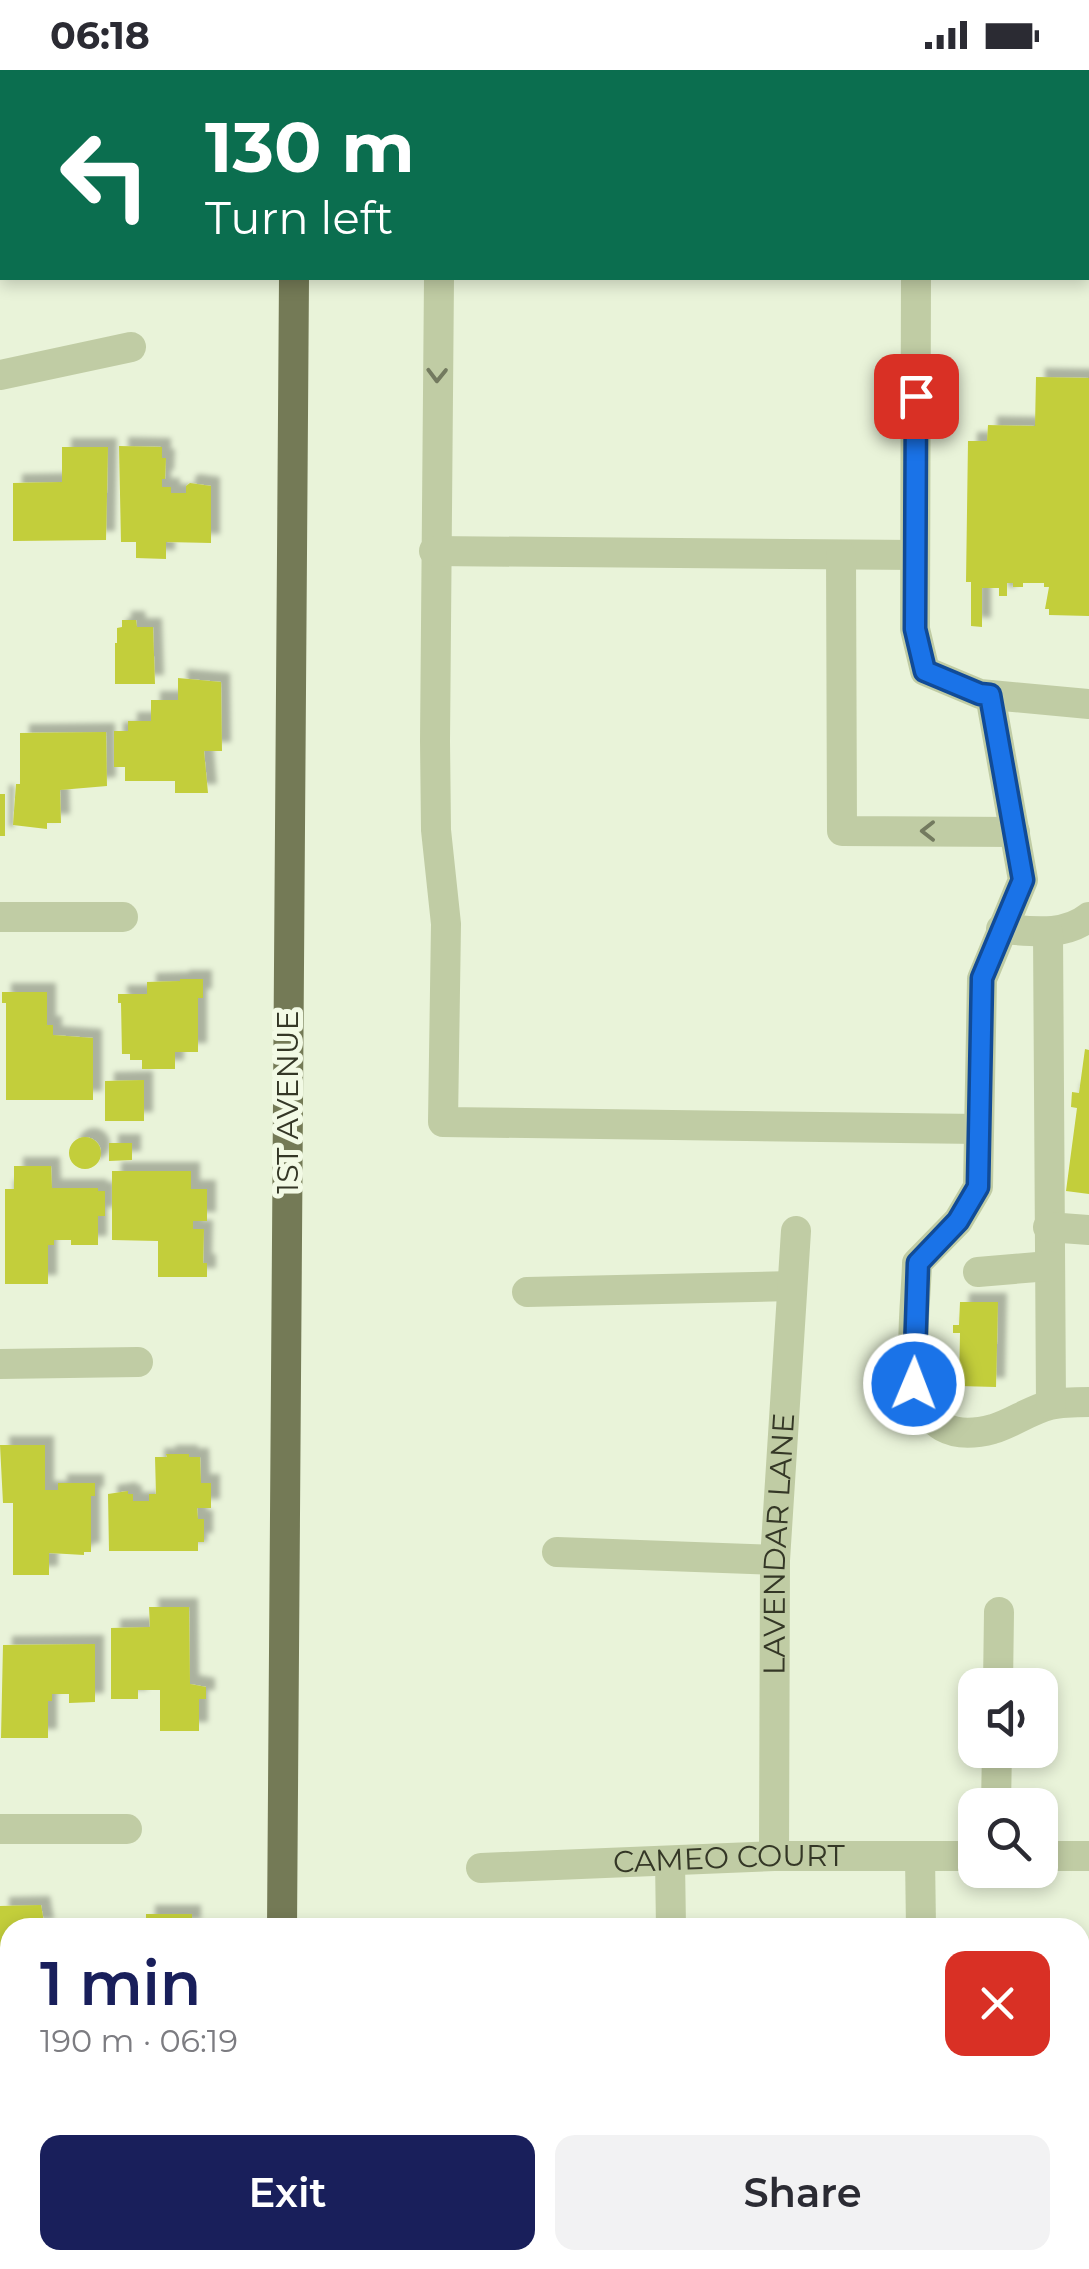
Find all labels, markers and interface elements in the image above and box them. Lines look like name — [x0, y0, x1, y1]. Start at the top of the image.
text: 06:18 — [50, 12, 150, 59]
text: 130 m — [205, 104, 415, 190]
icon: left — [40, 110, 170, 240]
text: Turn left — [205, 190, 393, 245]
pin — [874, 354, 959, 439]
one-way arrow — [426, 368, 448, 383]
icon: arrive — [889, 369, 944, 424]
one-way arrow — [920, 820, 936, 842]
street label: 1ST AVENUE — [269, 1010, 306, 1194]
position arrow — [862, 1332, 966, 1436]
street label: LAVENDAR LANE — [755, 1412, 802, 1675]
map controls — [958, 1668, 1058, 1888]
button: sound — [958, 1668, 1058, 1768]
button: search — [958, 1788, 1058, 1888]
street label: CAMEO COURT — [612, 1837, 845, 1881]
text: 1 min — [40, 1947, 201, 2020]
button: close — [945, 1951, 1050, 2056]
text: 190 m · 06:19 — [40, 2021, 238, 2060]
button: Exit — [40, 2135, 535, 2250]
button: Share — [555, 2135, 1050, 2250]

